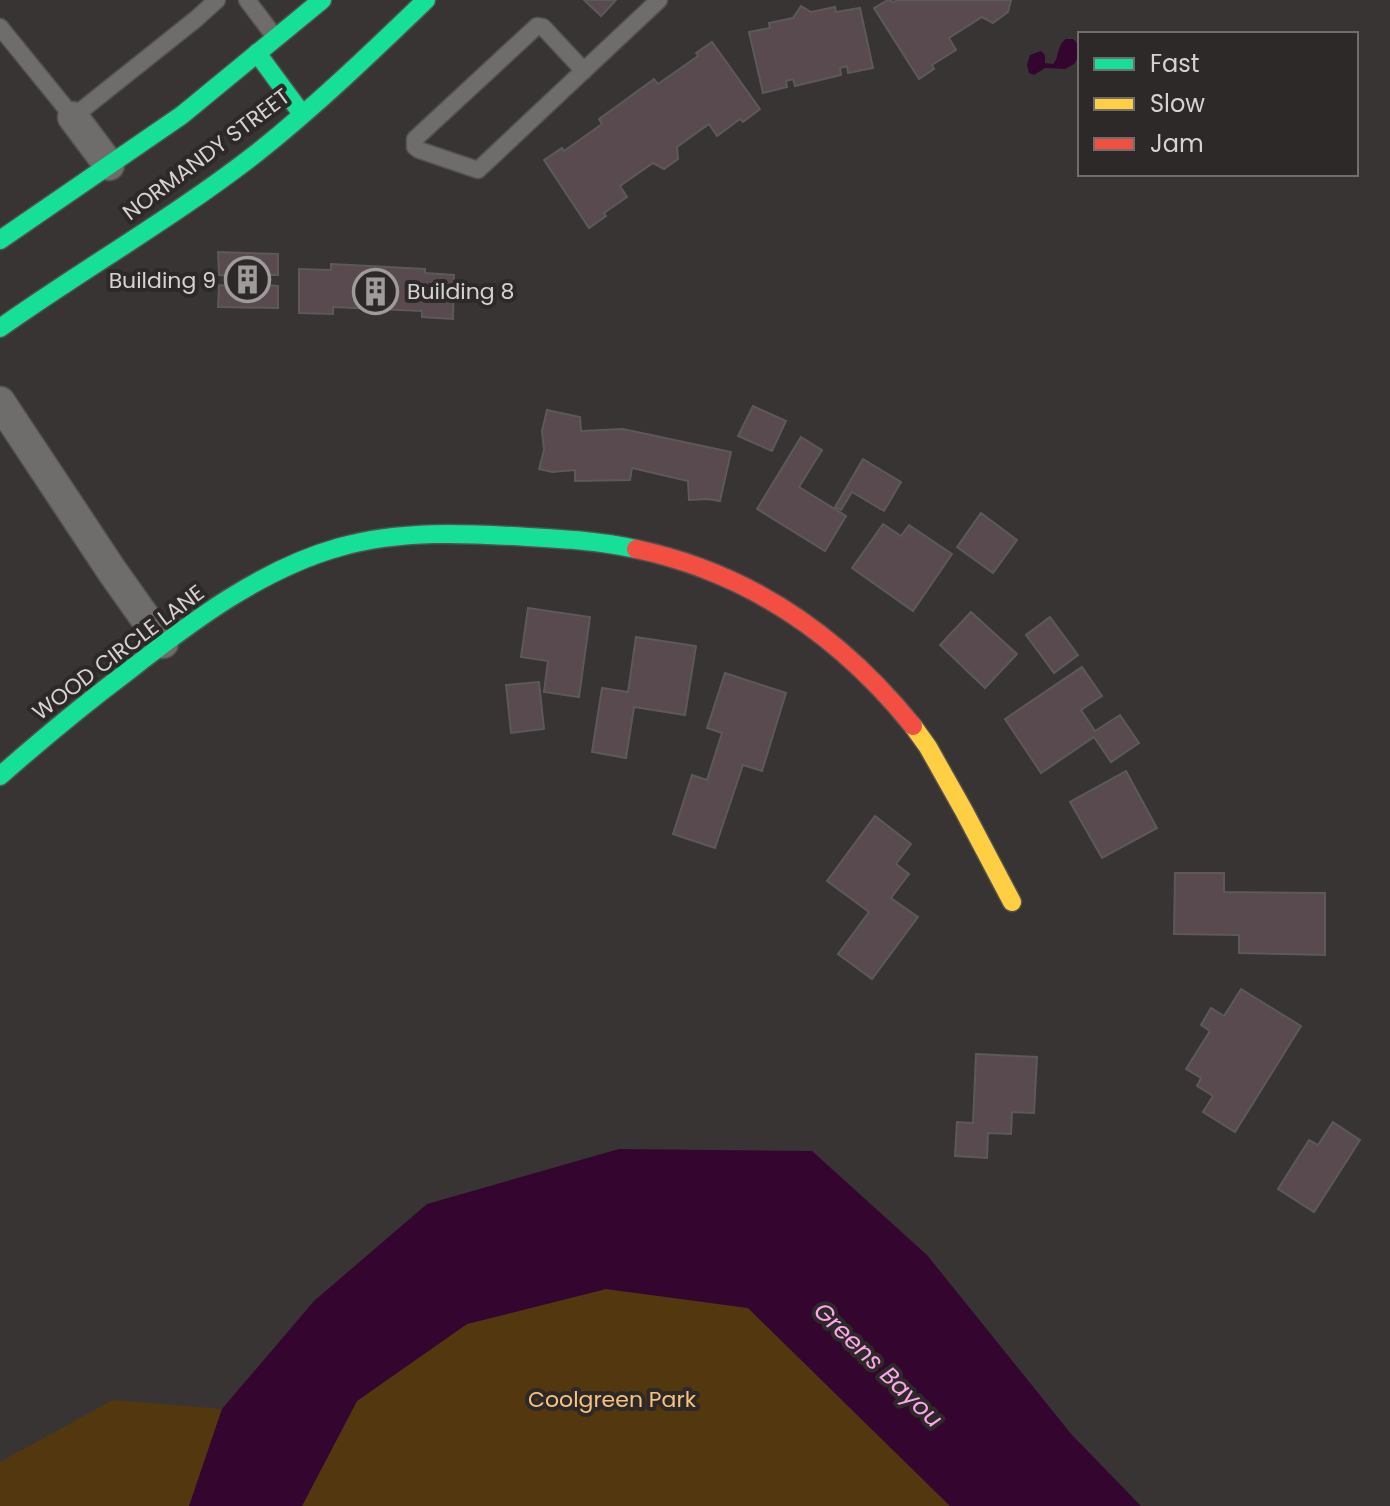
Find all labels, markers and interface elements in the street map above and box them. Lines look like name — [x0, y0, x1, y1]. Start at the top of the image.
legend — [1078, 32, 1358, 176]
text: Fast — [1150, 47, 1200, 80]
street label: NORMANDY STREET — [116, 81, 296, 228]
text: Slow — [1150, 87, 1205, 120]
text: Jam — [1150, 127, 1204, 160]
building icon: Building 9 — [223, 256, 271, 304]
place label: Building 9 — [109, 265, 216, 296]
building icon: Building 8 — [352, 267, 400, 315]
place label: Building 8 — [407, 276, 514, 307]
street label: WOOD CIRCLE LANE — [26, 577, 211, 727]
water label: Greens Bayou — [807, 1295, 950, 1435]
park label: Coolgreen Park — [528, 1384, 697, 1415]

